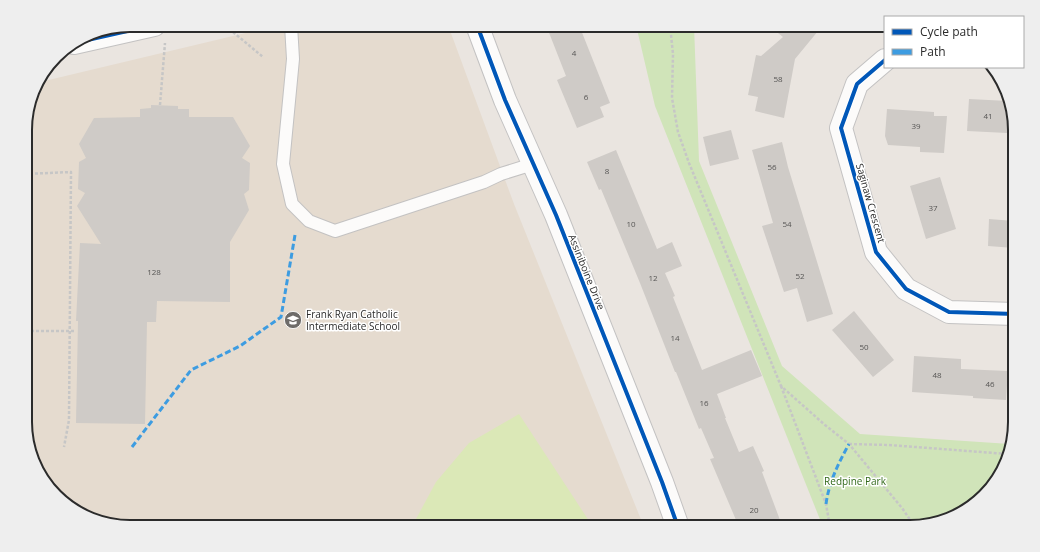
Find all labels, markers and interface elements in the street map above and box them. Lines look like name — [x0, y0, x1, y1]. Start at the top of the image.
legend — [884, 16, 1024, 68]
text: Cycle path — [920, 23, 978, 40]
text: Path — [920, 43, 946, 60]
house number: 4 — [572, 47, 577, 58]
house number: 58 — [773, 73, 783, 84]
house number: 6 — [584, 91, 589, 102]
house number: 41 — [983, 110, 993, 121]
house number: 39 — [911, 120, 921, 131]
house number: 56 — [767, 161, 777, 172]
street label: Saginaw Crescent — [853, 162, 889, 245]
house number: 8 — [605, 165, 610, 176]
house number: 37 — [928, 202, 938, 213]
house number: 10 — [626, 218, 636, 229]
house number: 54 — [782, 218, 792, 229]
street label: Assiniboine Drive — [565, 232, 609, 312]
house number: 128 — [147, 266, 161, 277]
house number: 52 — [795, 270, 805, 281]
house number: 12 — [648, 272, 658, 283]
place label: Frank Ryan Catholic Intermediate School — [306, 307, 400, 333]
school or university icon: Frank Ryan Catholic Intermediate School — [283, 310, 303, 330]
house number: 14 — [670, 332, 680, 343]
house number: 50 — [859, 341, 869, 352]
house number: 48 — [932, 369, 942, 380]
house number: 46 — [985, 378, 995, 389]
house number: 16 — [699, 397, 709, 408]
park label: Redpine Park — [824, 474, 887, 488]
house number: 20 — [749, 504, 759, 515]

